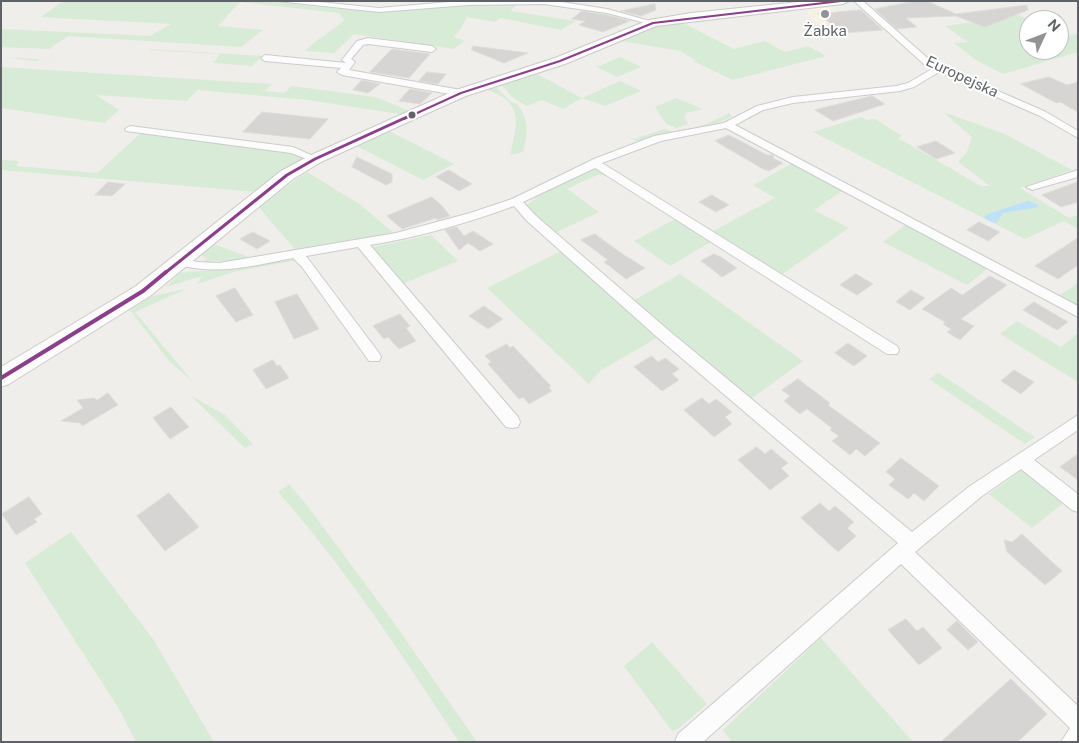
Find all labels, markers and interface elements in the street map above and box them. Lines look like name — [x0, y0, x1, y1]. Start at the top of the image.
marker: Żabka — [819, 8, 831, 20]
north arrow — [1019, 10, 1069, 60]
text: N — [1045, 16, 1064, 35]
place label: Żabka — [803, 22, 847, 40]
street label: Europejska — [923, 52, 1001, 102]
unlabelled marker — [407, 110, 417, 120]

